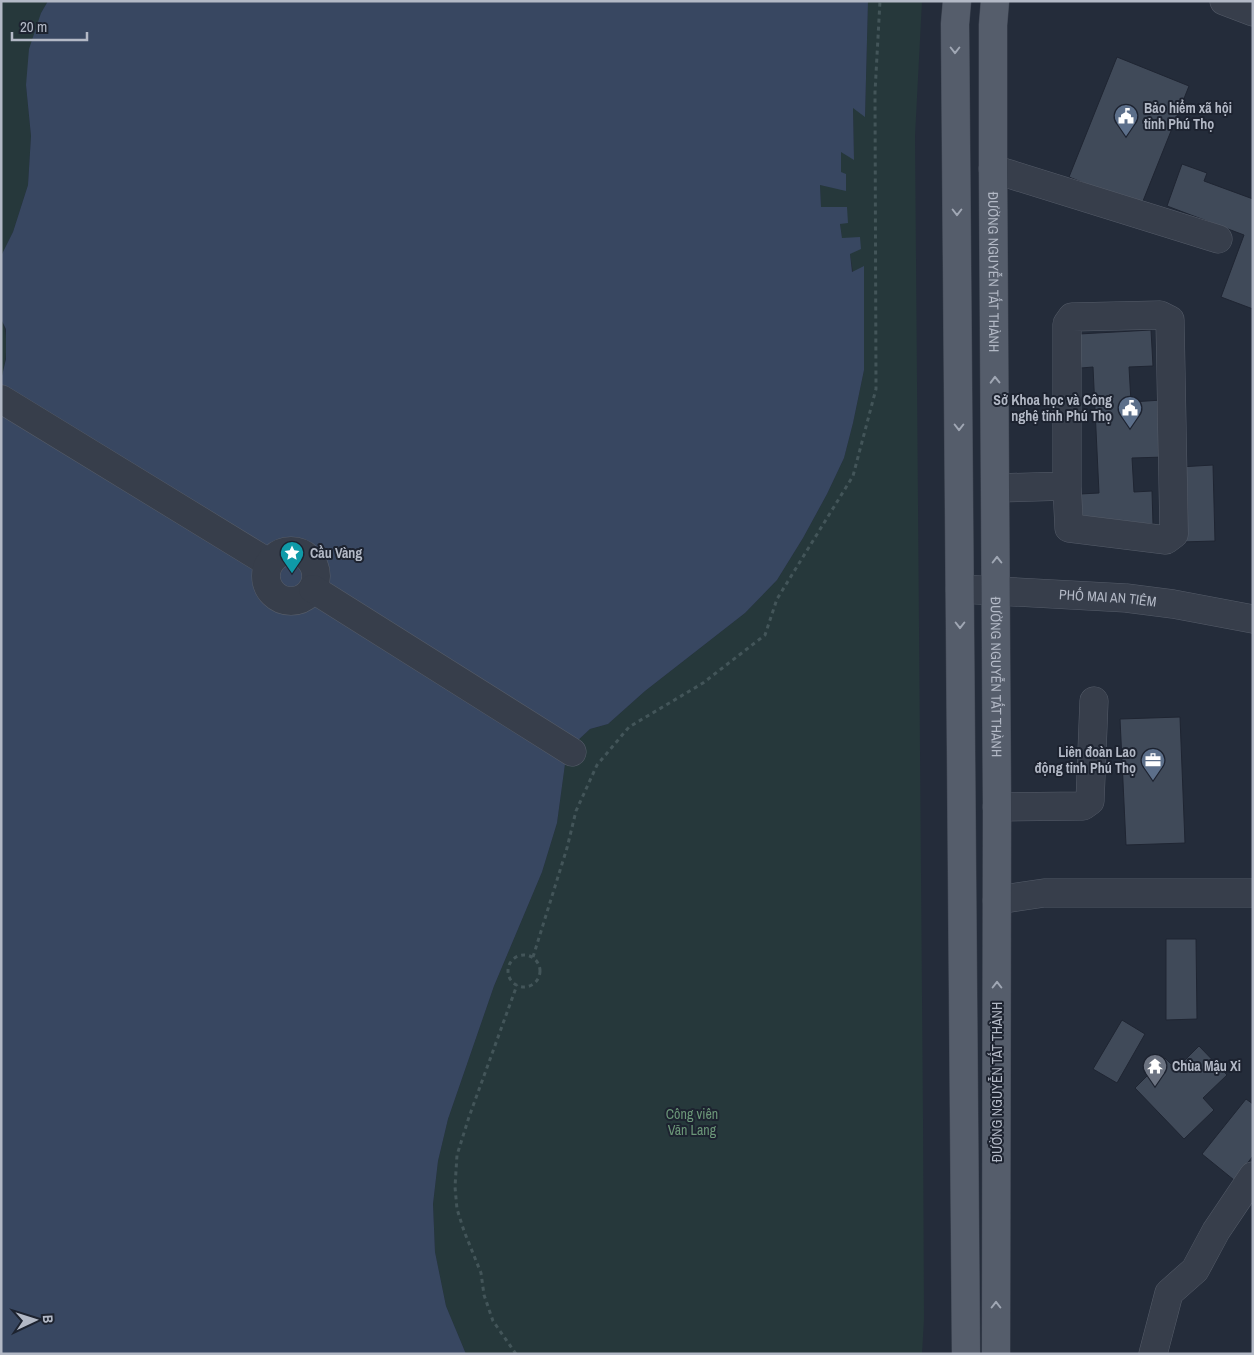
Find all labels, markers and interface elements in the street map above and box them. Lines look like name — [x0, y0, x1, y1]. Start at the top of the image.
scale bar — [12, 10, 88, 42]
text: 20 m — [20, 16, 47, 37]
one-way arrow — [950, 46, 960, 54]
place label: Bảo hiểm xã hội tỉnh Phú Thọ — [1144, 99, 1232, 133]
public building icon: Bảo hiểm xã hội tỉnh Phú Thọ — [1113, 103, 1139, 137]
street label: ĐƯỜNG NGUYỄN TẤT THÀNH — [984, 192, 1004, 352]
one-way arrow — [952, 209, 962, 217]
one-way arrow — [990, 376, 1000, 384]
place label: Sở Khoa học và Công nghệ tỉnh Phú Thọ — [993, 391, 1112, 425]
public building icon: Sở Khoa học và Công nghệ tỉnh Phú Thọ — [1117, 395, 1143, 429]
one-way arrow — [954, 424, 964, 432]
place icon: Cầu Vàng — [279, 540, 305, 574]
place label: Cầu Vàng — [310, 544, 362, 562]
one-way arrow — [992, 556, 1002, 564]
street label: PHỐ MAI AN TIÊM — [1059, 585, 1157, 611]
street label: ĐƯỜNG NGUYỄN TẤT THÀNH — [987, 597, 1006, 757]
one-way arrow — [955, 622, 965, 629]
place label: Liên đoàn Lao động tỉnh Phú Thọ — [1035, 743, 1136, 777]
office icon: Liên đoàn Lao động tỉnh Phú Thọ — [1140, 747, 1166, 781]
one-way arrow — [992, 981, 1002, 988]
street label: ĐƯỜNG NGUYỄN TẤT THÀNH — [987, 1002, 1006, 1162]
temple icon: Chùa Mậu Xi — [1142, 1053, 1168, 1087]
place label: Chùa Mậu Xi — [1172, 1057, 1241, 1075]
park label: Công viên Văn Lang — [666, 1105, 718, 1139]
north arrow — [10, 1295, 60, 1345]
one-way arrow — [991, 1301, 1001, 1308]
text: B — [39, 1314, 57, 1324]

